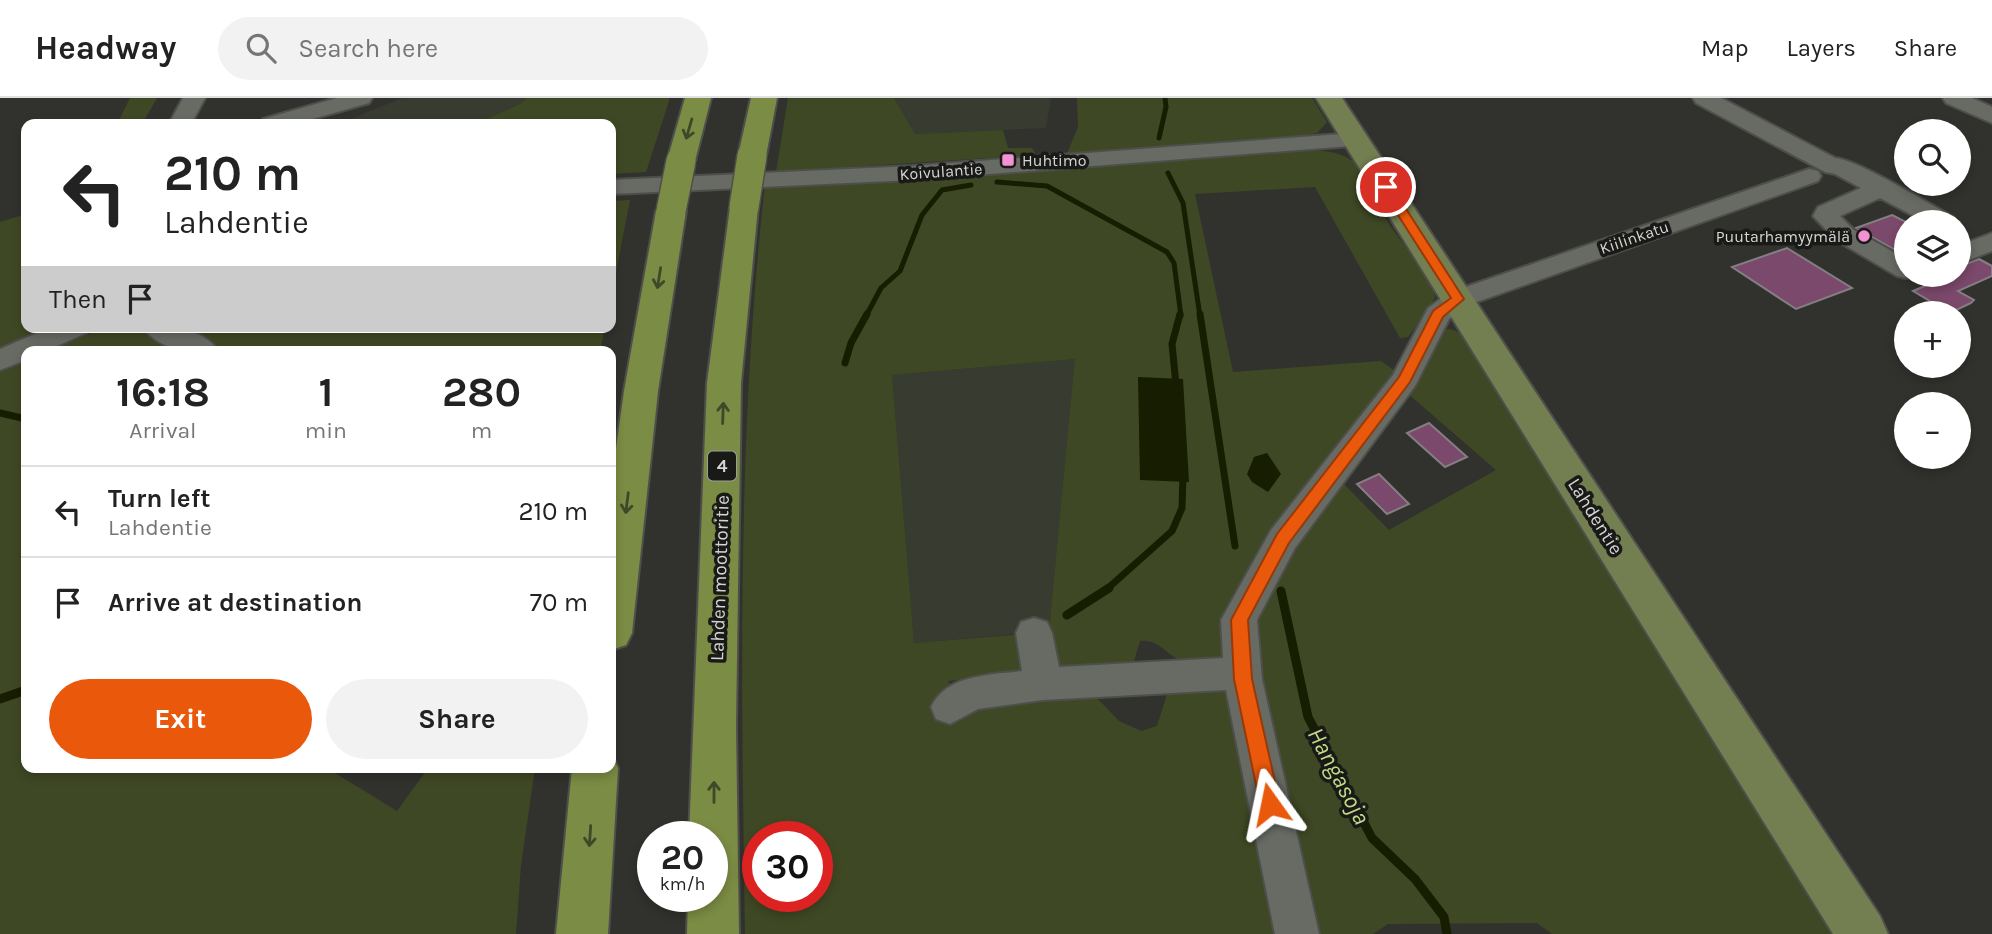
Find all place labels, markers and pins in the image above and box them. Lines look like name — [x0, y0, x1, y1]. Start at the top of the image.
place label: Huhtimo — [1022, 151, 1087, 170]
marker: Huhtimo — [1000, 152, 1016, 168]
pin — [1356, 157, 1416, 217]
place label: Puutarhamyymälä — [1716, 227, 1850, 246]
marker: Puutarhamyymälä — [1856, 228, 1872, 244]

